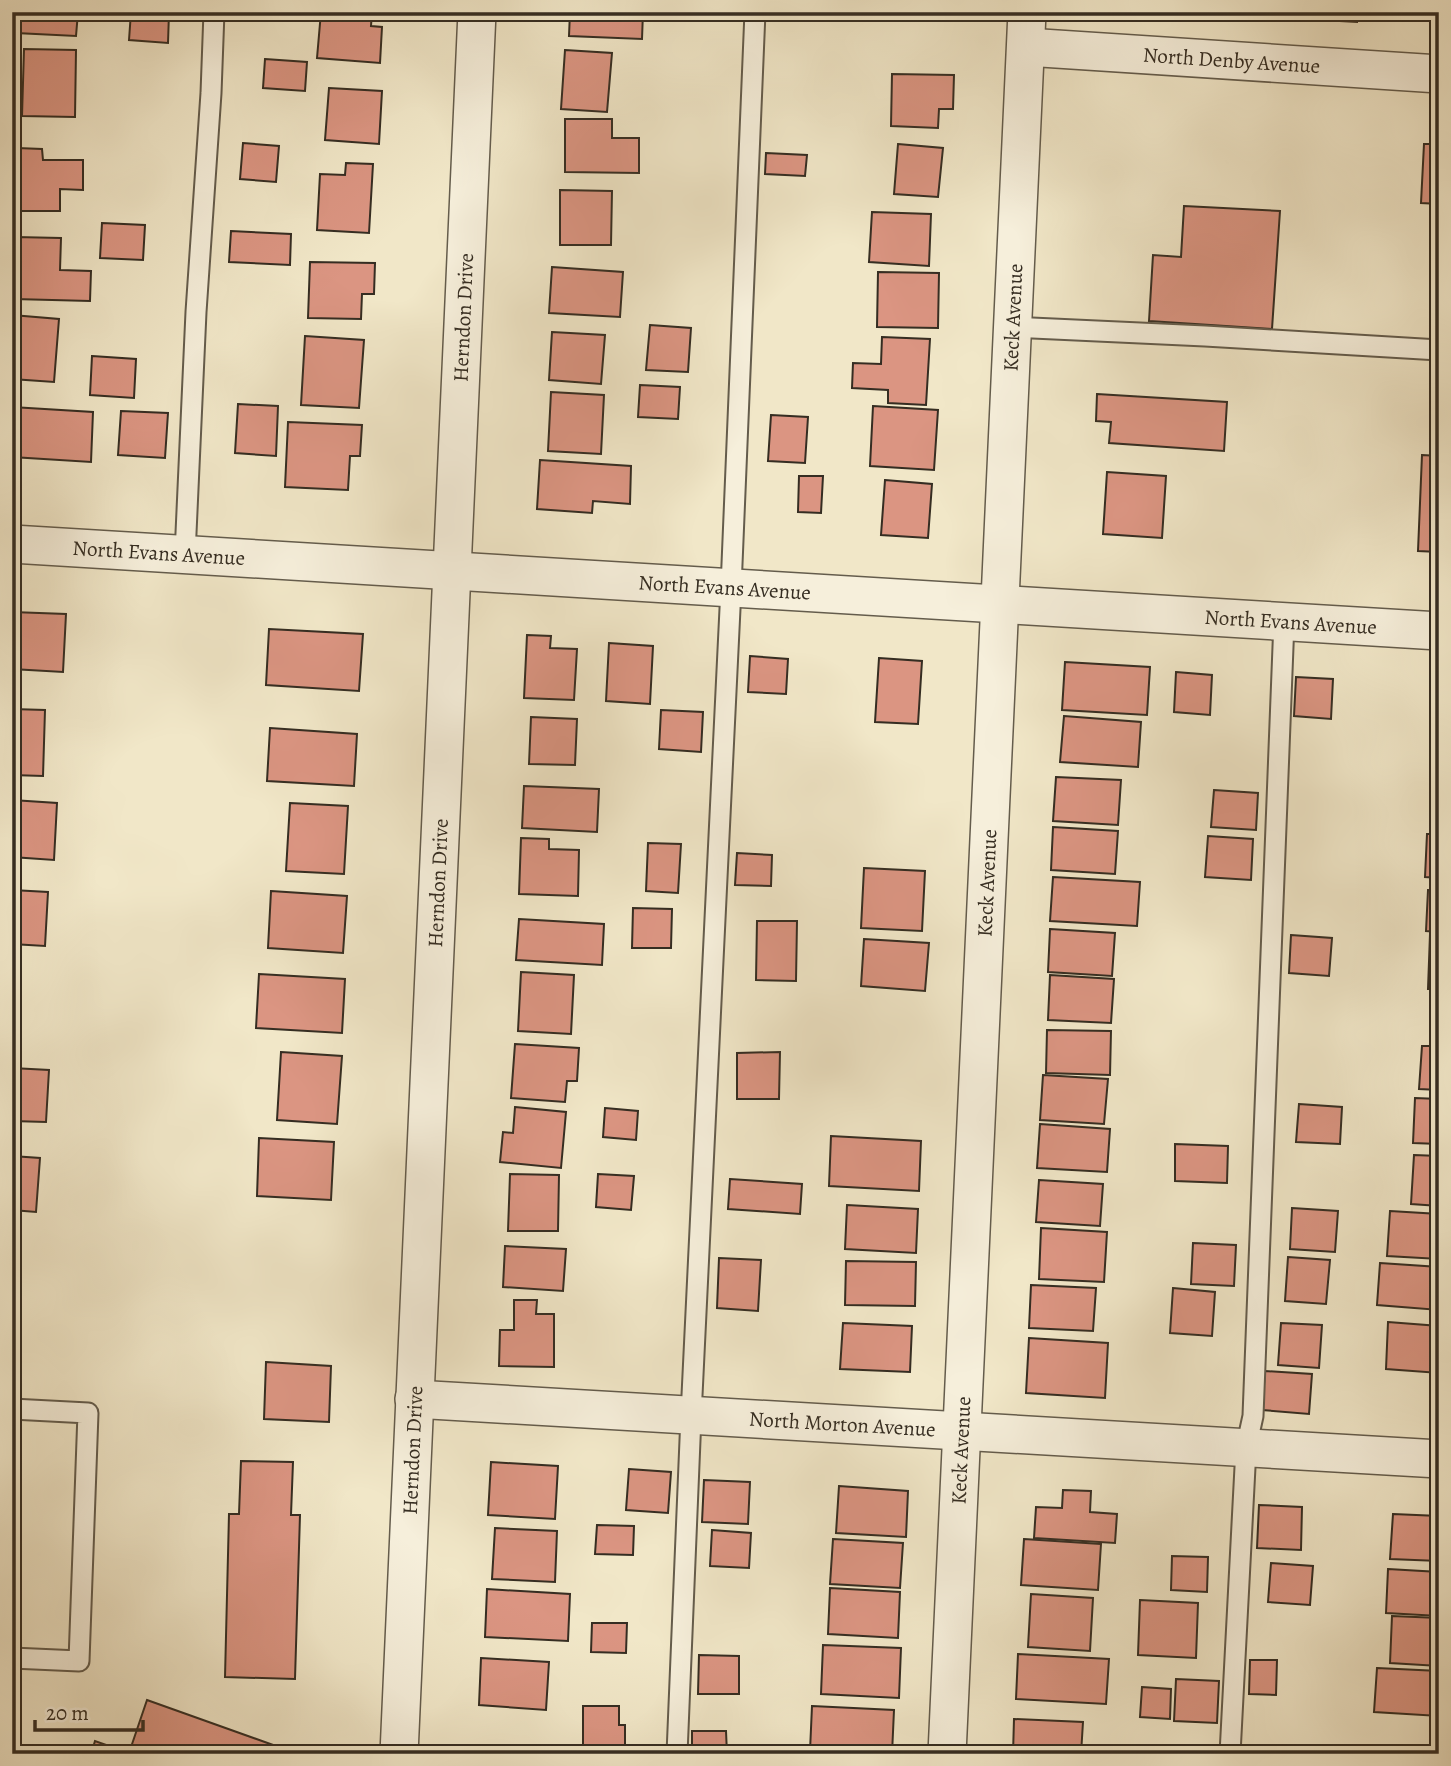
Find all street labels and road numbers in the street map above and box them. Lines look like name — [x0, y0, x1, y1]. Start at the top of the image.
street label: North Denby Avenue — [1142, 41, 1321, 80]
street label: Herndon Drive — [446, 252, 480, 383]
street label: Keck Avenue — [997, 263, 1029, 372]
street label: North Evans Avenue — [72, 534, 246, 572]
street label: North Evans Avenue — [638, 568, 812, 607]
street label: North Evans Avenue — [1203, 603, 1378, 641]
street label: Herndon Drive — [421, 818, 455, 948]
street label: Keck Avenue — [971, 828, 1003, 938]
street label: Herndon Drive — [396, 1385, 429, 1515]
street label: Keck Avenue — [944, 1396, 977, 1505]
street label: North Morton Avenue — [748, 1405, 936, 1444]

